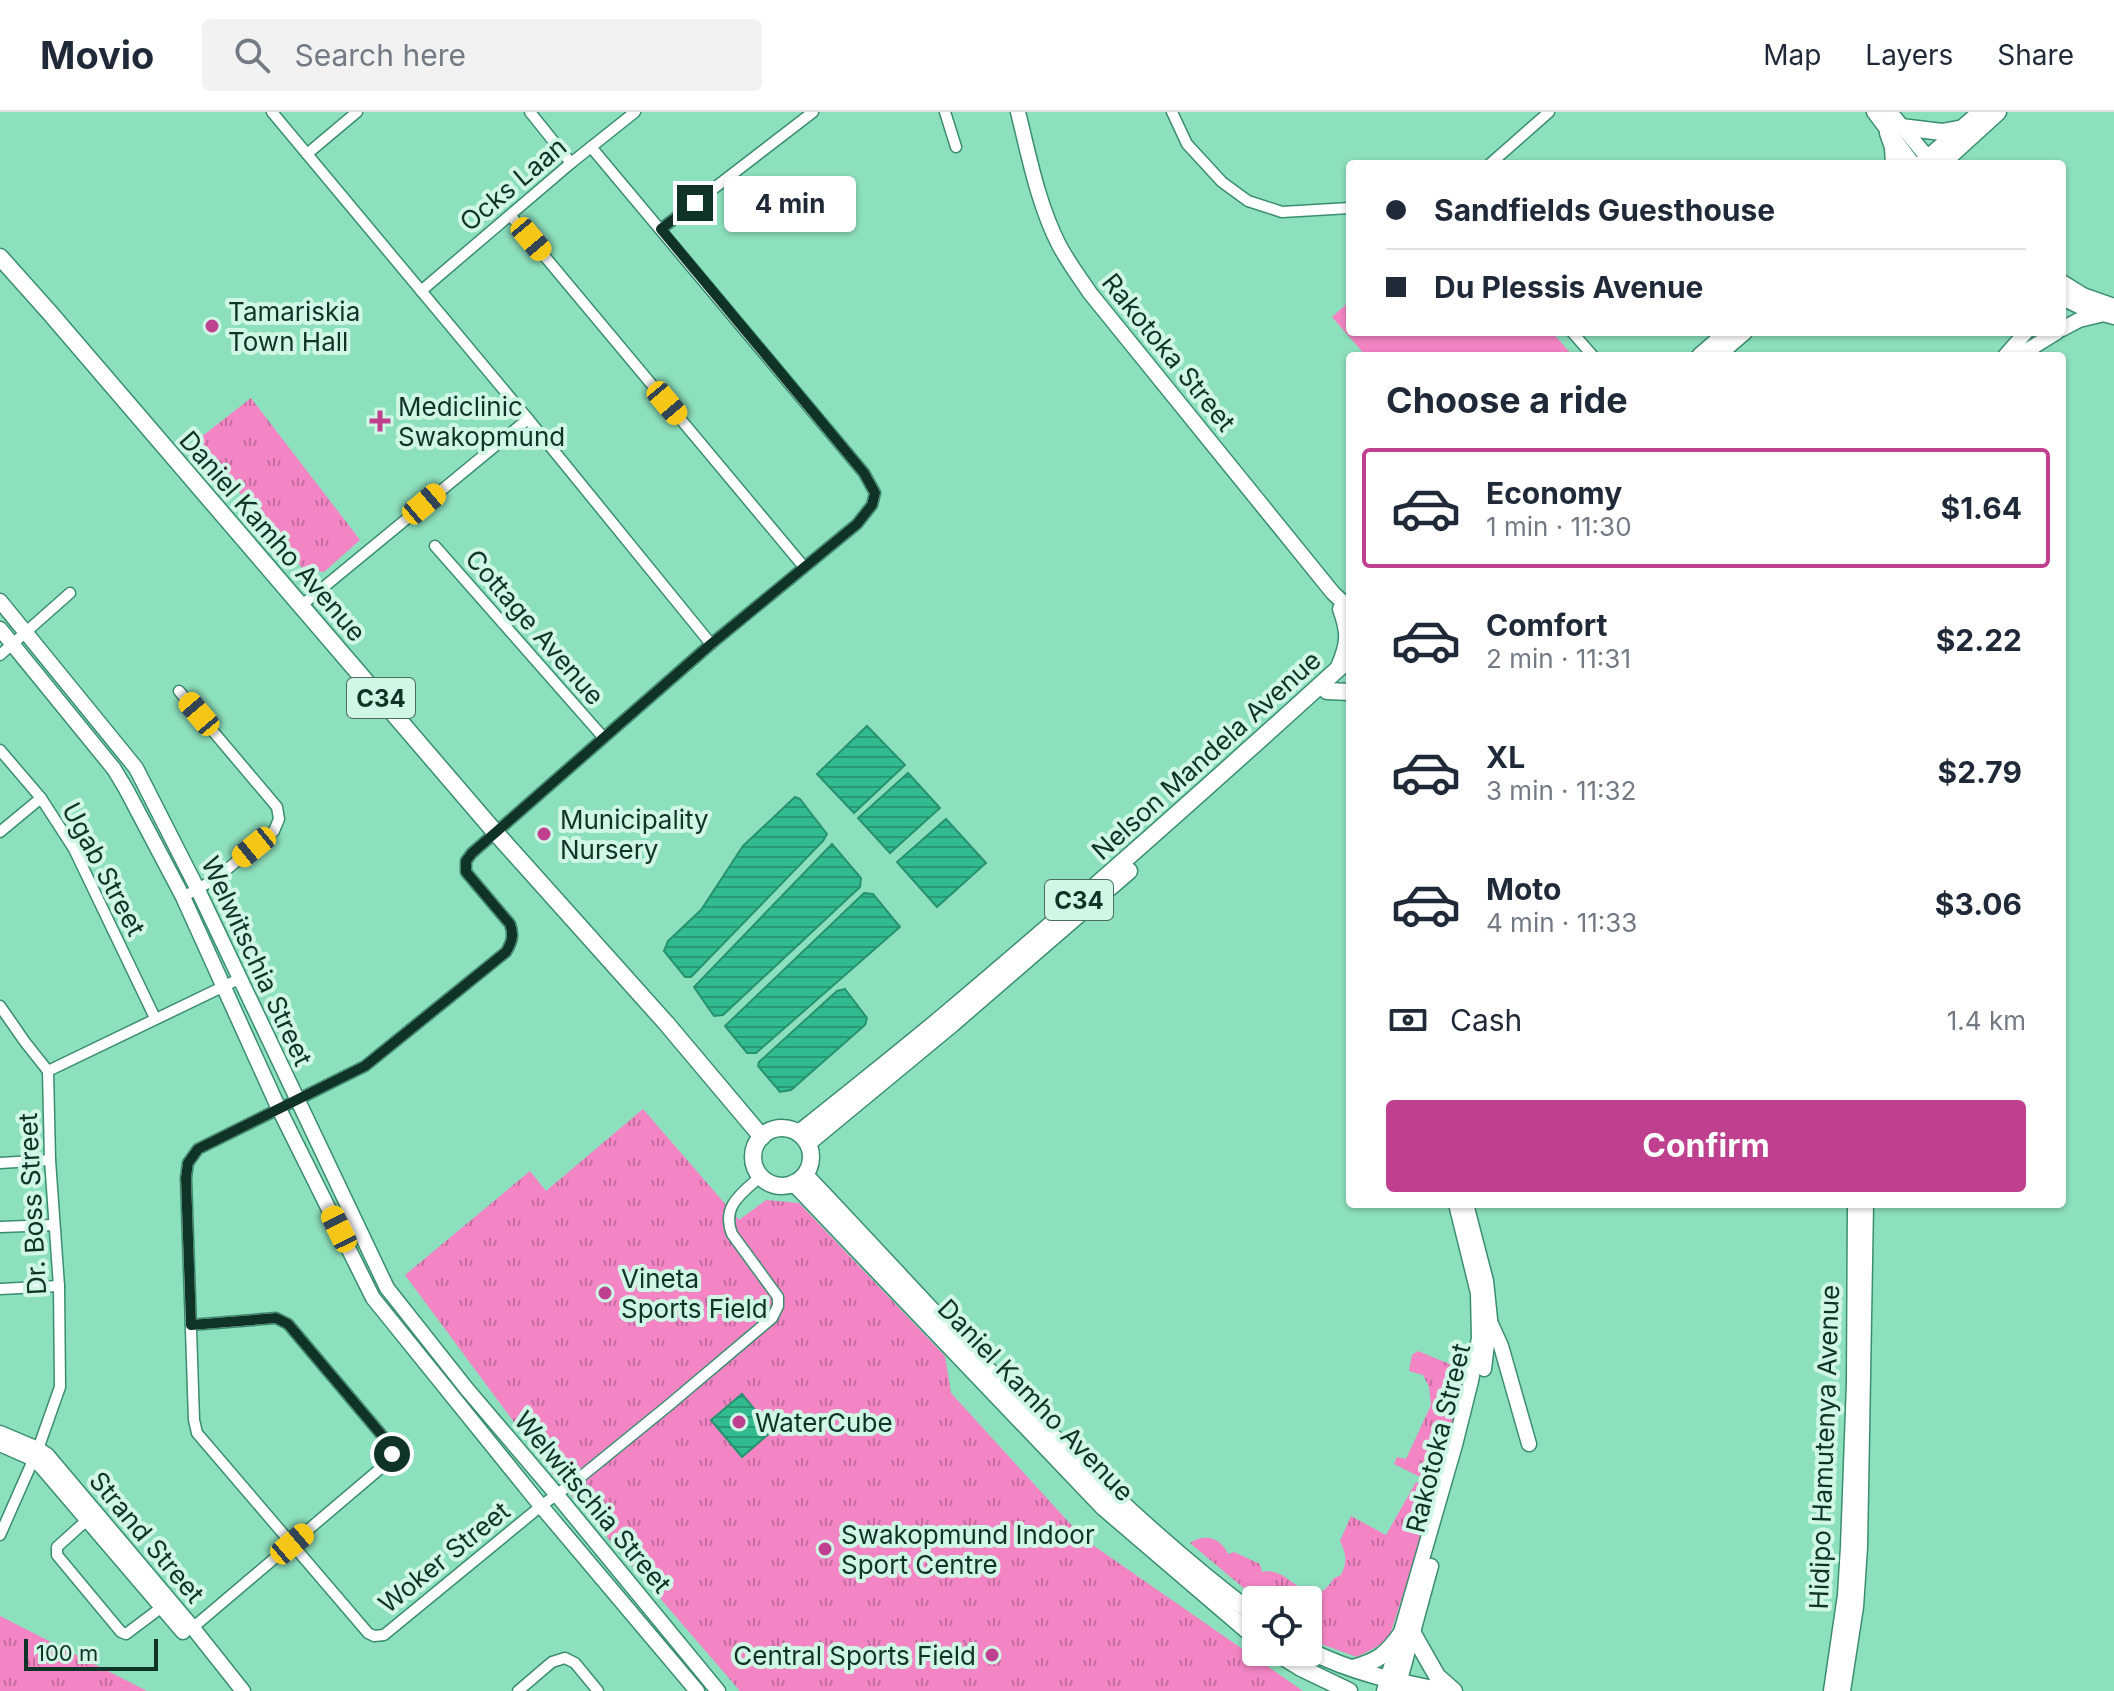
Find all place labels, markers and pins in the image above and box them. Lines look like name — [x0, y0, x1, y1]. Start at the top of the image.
place label: Tamariskia Town Hall — [228, 296, 360, 357]
marker: Tamariskia Town Hall — [203, 317, 221, 335]
place label: Mediclinic Swakopmund — [398, 391, 565, 452]
marker: Mediclinic Swakopmund — [369, 410, 391, 432]
place label: Municipality Nursery — [560, 804, 709, 865]
marker: Municipality Nursery — [535, 825, 553, 843]
place label: Vineta Sports Field — [621, 1263, 768, 1324]
marker: Vineta Sports Field — [596, 1284, 614, 1302]
place label: WaterCube — [755, 1407, 893, 1438]
marker: WaterCube — [730, 1413, 748, 1431]
place label: Swakopmund Indoor Sport Centre — [841, 1519, 1095, 1580]
marker: Swakopmund Indoor Sport Centre — [816, 1540, 834, 1558]
place label: Central Sports Field — [733, 1640, 976, 1671]
marker: Central Sports Field — [983, 1646, 1001, 1664]

